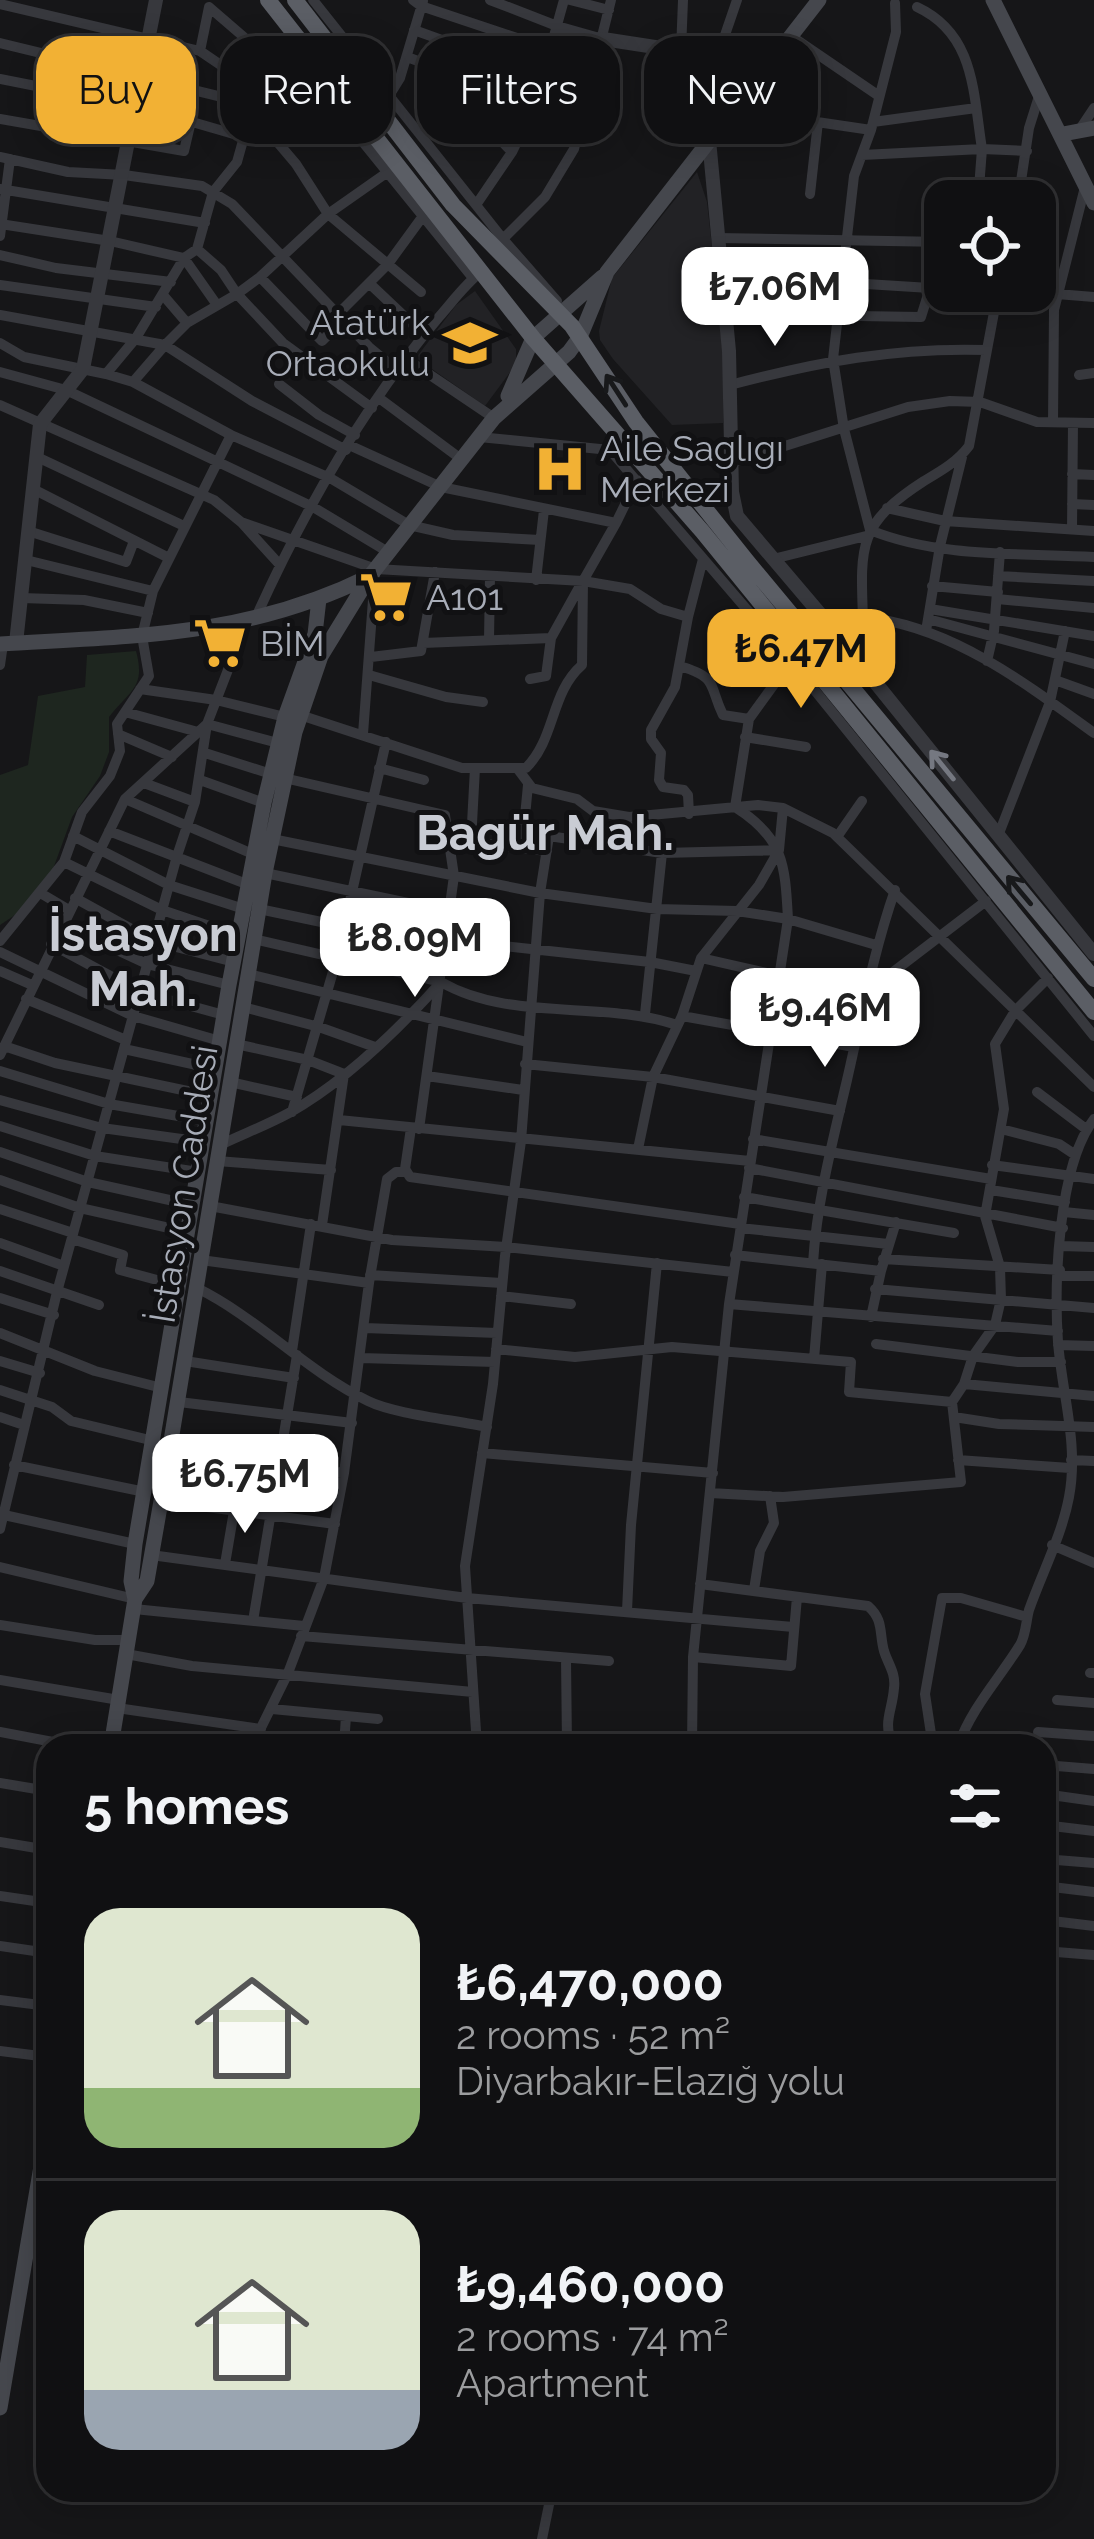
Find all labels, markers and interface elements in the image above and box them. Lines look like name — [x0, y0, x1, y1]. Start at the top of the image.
chip: Buy — [36, 36, 196, 144]
chip: Rent — [220, 36, 393, 144]
chip: Filters — [417, 36, 620, 144]
chip: New — [644, 36, 818, 144]
map controls — [924, 180, 1056, 312]
button: locate — [924, 180, 1056, 312]
pin: ₺7.06M — [677, 247, 873, 349]
text: ₺7.06M — [708, 263, 842, 309]
place label: Atatürk Ortaokulu — [266, 301, 430, 384]
school or university icon: Atatürk Ortaokulu — [441, 314, 499, 372]
one-way arrow — [604, 374, 628, 408]
place label: Aile Saglıgı Merkezi — [600, 427, 784, 510]
hospital icon: Aile Saglıgı Merkezi — [531, 440, 589, 498]
supermarket icon: A101 — [357, 568, 415, 626]
place label: A101 — [426, 576, 503, 618]
pin: ₺6.47M — [703, 609, 899, 711]
supermarket icon: BİM — [191, 614, 249, 672]
place label: BİM — [260, 622, 324, 664]
text: ₺6.47M — [734, 625, 868, 671]
one-way arrow — [929, 750, 955, 782]
district label: Bagür Mah. — [416, 805, 674, 861]
one-way arrow — [1005, 875, 1033, 906]
pin: ₺8.09M — [317, 898, 513, 1000]
district label: İstasyon Mah. — [48, 906, 238, 1017]
text: ₺8.09M — [347, 914, 483, 960]
pin: ₺9.46M — [727, 968, 923, 1070]
text: ₺9.46M — [758, 984, 892, 1030]
street label: İstasyon Caddesi — [140, 1042, 226, 1326]
pin: ₺6.75M — [147, 1434, 343, 1536]
text: ₺6.75M — [179, 1450, 311, 1496]
icon: filters — [942, 1773, 1008, 1839]
text: 5 homes — [84, 1776, 289, 1836]
text: ₺6,470,000 — [456, 1952, 724, 2012]
icon: home — [180, 1956, 324, 2100]
text: 2 rooms · 52 m² — [456, 2012, 730, 2058]
text: Diyarbakır-Elazığ yolu — [456, 2058, 845, 2104]
text: ₺9,460,000 — [456, 2254, 725, 2314]
icon: home — [180, 2258, 324, 2402]
text: 2 rooms · 74 m² — [456, 2314, 729, 2360]
text: Apartment — [456, 2360, 649, 2406]

